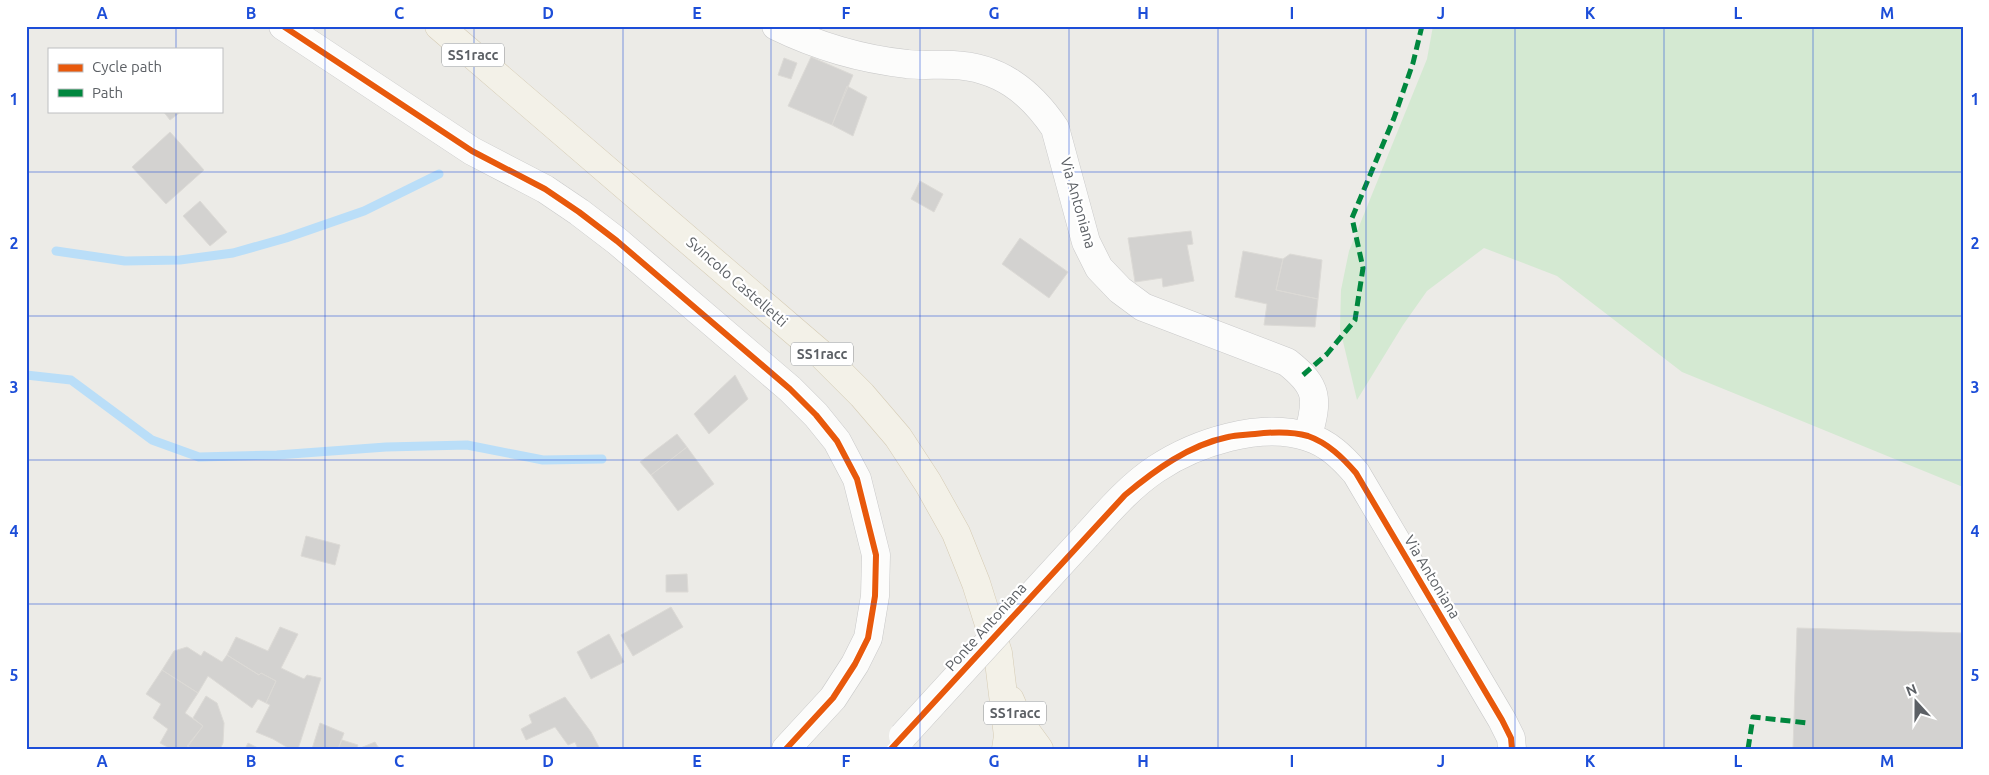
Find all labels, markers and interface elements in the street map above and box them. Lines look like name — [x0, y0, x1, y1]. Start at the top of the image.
text: A — [96, 4, 108, 22]
text: B — [246, 4, 256, 22]
text: C — [394, 4, 404, 22]
text: D — [542, 4, 554, 22]
text: E — [692, 4, 702, 22]
text: F — [842, 4, 851, 22]
text: G — [988, 4, 1000, 22]
text: H — [1137, 4, 1149, 22]
text: I — [1290, 4, 1294, 22]
text: J — [1437, 4, 1445, 22]
text: K — [1585, 4, 1596, 22]
text: L — [1734, 4, 1743, 22]
text: M — [1880, 4, 1894, 22]
road number: SS1racc — [442, 44, 504, 66]
legend — [48, 48, 222, 112]
text: Cycle path — [92, 58, 162, 75]
text: Path — [92, 84, 123, 101]
text: 1 — [9, 90, 19, 108]
text: 1 — [1970, 90, 1980, 108]
street label: Via Antoniana — [1057, 155, 1100, 250]
street label: Svincolo Castelletti — [683, 233, 791, 330]
text: 2 — [9, 234, 19, 252]
text: 2 — [1970, 234, 1980, 252]
road number: SS1racc — [791, 342, 853, 366]
text: 3 — [9, 378, 19, 396]
text: 3 — [1970, 378, 1980, 396]
text: 4 — [9, 522, 19, 540]
text: 4 — [1970, 522, 1980, 540]
street label: Via Antoniana — [1401, 532, 1464, 621]
street label: Ponte Antoniana — [942, 579, 1030, 674]
text: 5 — [9, 666, 19, 684]
text: 5 — [1970, 666, 1980, 684]
north arrow — [1892, 678, 1942, 728]
text: N — [1904, 681, 1919, 699]
road number: SS1racc — [984, 701, 1046, 724]
text: A — [96, 752, 108, 770]
text: B — [246, 752, 256, 770]
text: C — [394, 752, 404, 770]
text: D — [542, 752, 554, 770]
text: E — [692, 752, 702, 770]
text: F — [842, 752, 851, 770]
text: G — [988, 752, 1000, 770]
text: H — [1137, 752, 1149, 770]
text: I — [1290, 752, 1294, 770]
text: J — [1437, 752, 1445, 770]
text: K — [1585, 752, 1596, 770]
text: L — [1734, 752, 1743, 770]
text: M — [1880, 752, 1894, 770]

